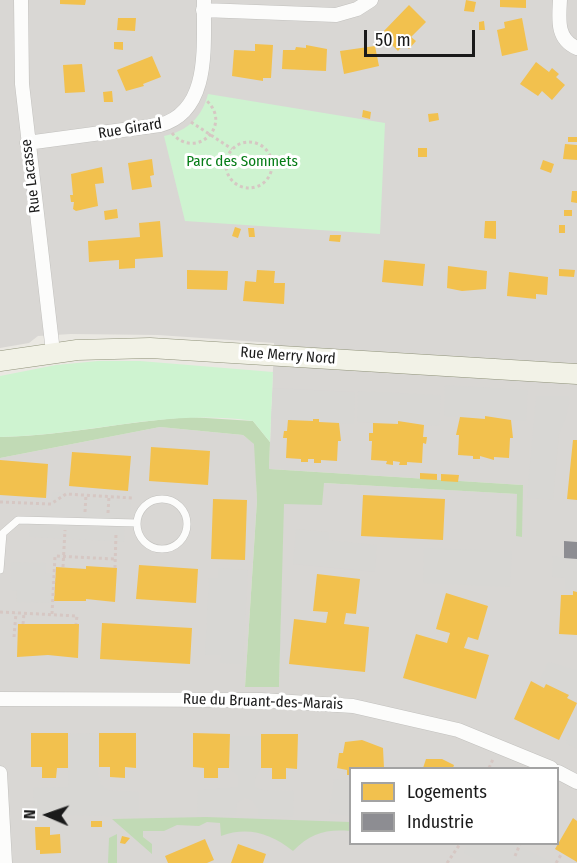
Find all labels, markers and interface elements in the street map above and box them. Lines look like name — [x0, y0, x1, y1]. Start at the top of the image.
scale bar — [367, 18, 478, 56]
text: 50 m — [375, 29, 411, 51]
street label: Rue Girard — [97, 115, 163, 143]
street label: Rue Lacasse — [18, 138, 44, 214]
park label: Parc des Sommets — [186, 153, 298, 171]
street label: Rue Merry Nord — [240, 344, 336, 368]
street label: Rue du Bruant-des-Marais — [183, 690, 343, 714]
legend — [349, 767, 559, 845]
text: Logements — [407, 781, 487, 803]
north arrow — [18, 785, 78, 845]
text: N — [20, 809, 39, 819]
text: Industrie — [407, 811, 474, 833]

